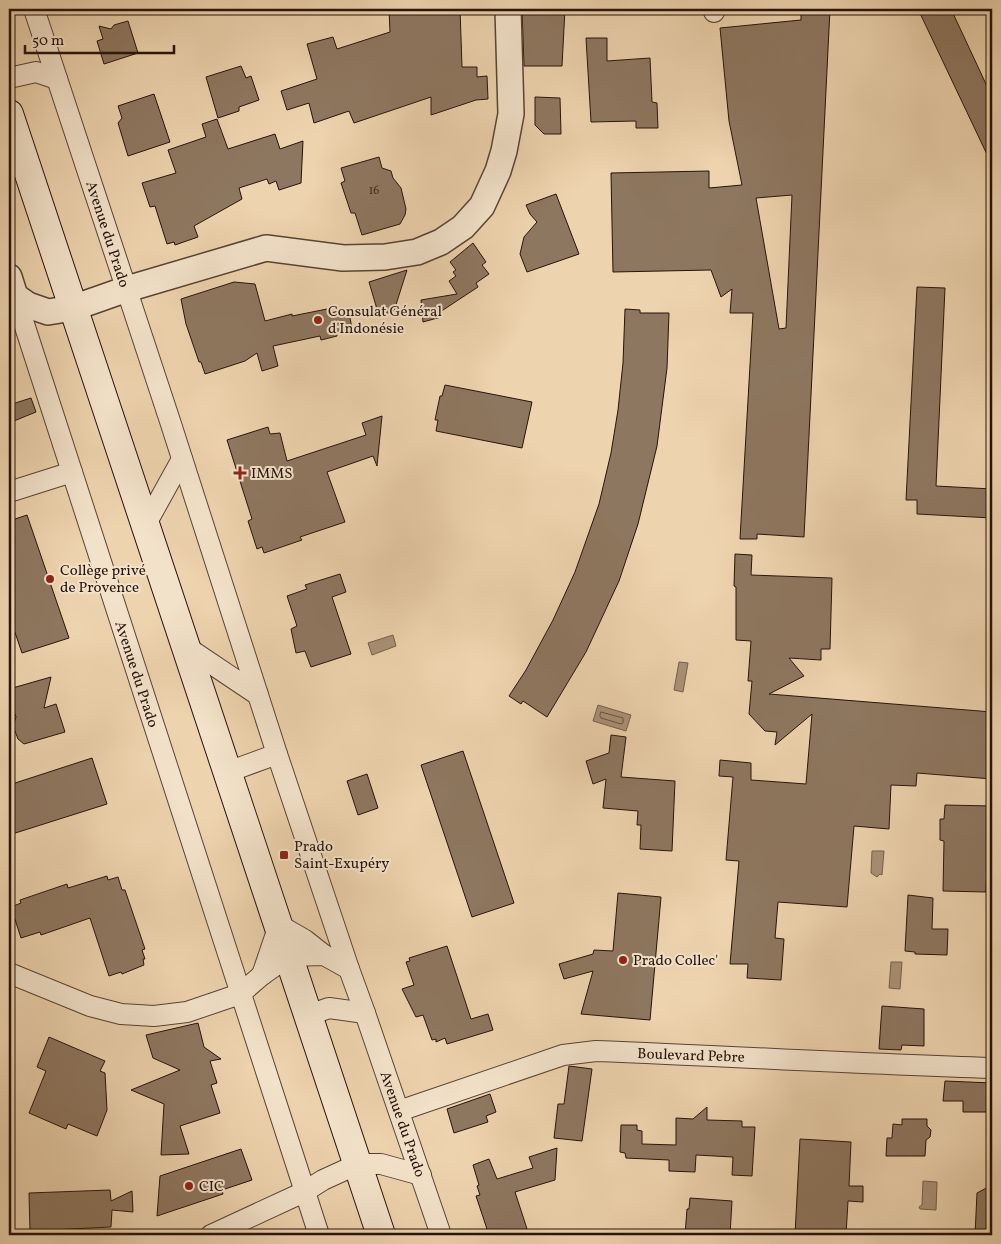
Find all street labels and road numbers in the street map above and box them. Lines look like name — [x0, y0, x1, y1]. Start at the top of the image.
street label: Avenue du Prado — [79, 178, 134, 290]
street label: Avenue du Prado — [108, 618, 163, 730]
street label: Boulevard Pebre — [637, 1044, 745, 1069]
street label: Avenue du Prado — [374, 1069, 430, 1180]

